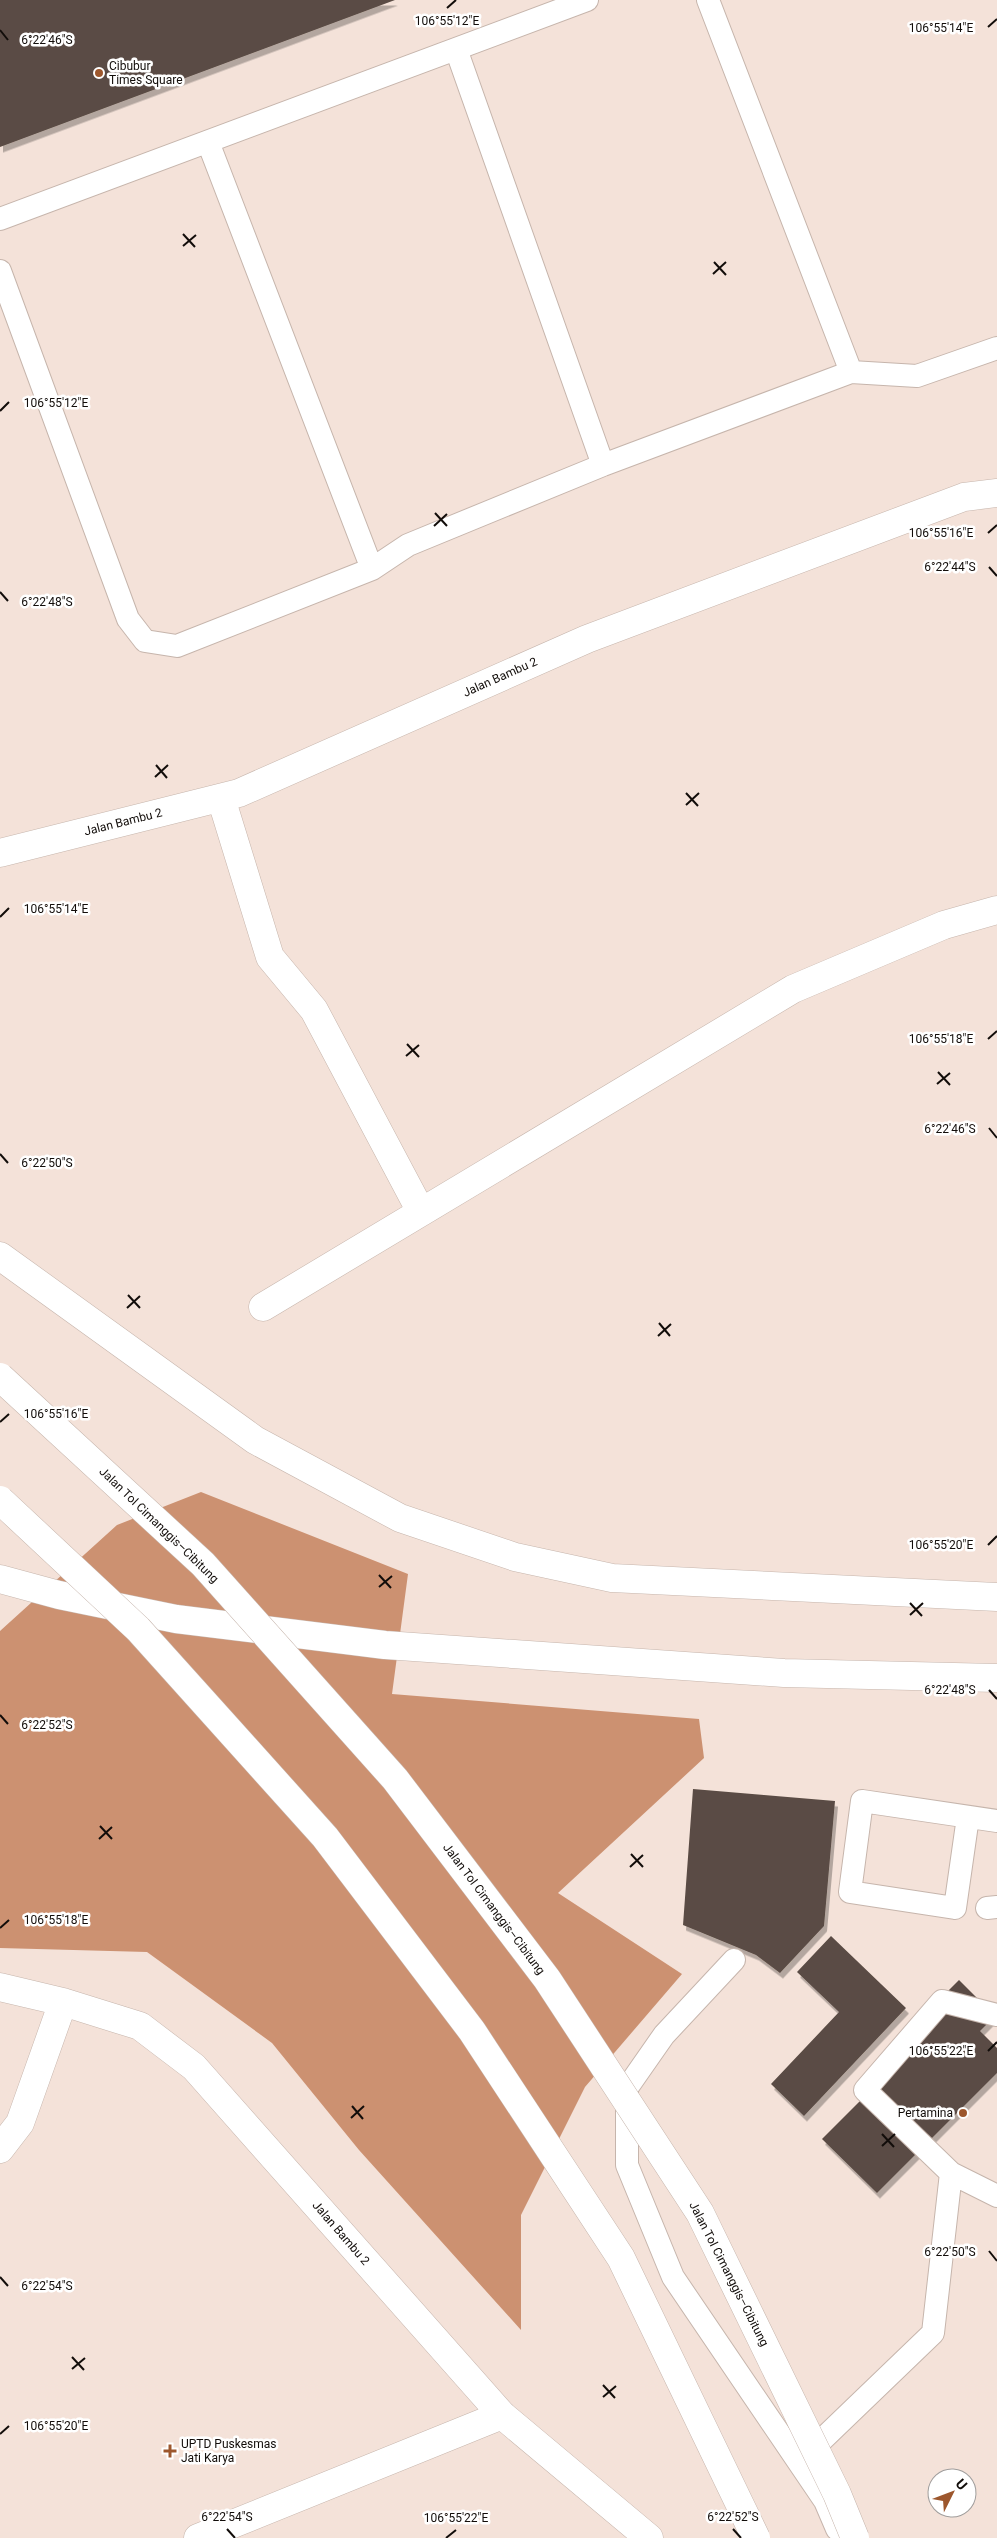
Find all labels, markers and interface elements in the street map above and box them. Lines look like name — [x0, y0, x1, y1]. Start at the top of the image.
text: 106°55'12"E — [415, 14, 479, 28]
text: 106°55'14"E — [909, 21, 973, 35]
text: 6°22'46"S — [21, 33, 73, 47]
place label: Cibubur Times Square — [109, 59, 183, 87]
marker: Cibubur Times Square — [93, 67, 105, 79]
text: 106°55'12"E — [24, 396, 88, 410]
text: 106°55'16"E — [909, 526, 973, 540]
text: 6°22'44"S — [924, 560, 976, 574]
text: 6°22'48"S — [21, 595, 73, 609]
street label: Jalan Bambu 2 — [461, 654, 540, 700]
street label: Jalan Bambu 2 — [83, 805, 164, 838]
text: 106°55'14"E — [24, 902, 88, 916]
text: 106°55'18"E — [909, 1032, 973, 1046]
text: 6°22'46"S — [924, 1122, 976, 1136]
text: 6°22'50"S — [21, 1156, 73, 1170]
text: 106°55'16"E — [24, 1407, 88, 1421]
street label: Jalan Tol Cimanggis–Cibitung — [96, 1464, 222, 1586]
text: 106°55'20"E — [909, 1538, 973, 1552]
text: 6°22'48"S — [924, 1683, 976, 1697]
text: 6°22'52"S — [21, 1718, 73, 1732]
street label: Jalan Tol Cimanggis–Cibitung — [440, 1841, 548, 1977]
text: 106°55'18"E — [24, 1913, 88, 1927]
text: 106°55'22"E — [909, 2044, 973, 2058]
place label: Pertamina — [898, 2106, 953, 2120]
marker: Pertamina — [957, 2107, 969, 2119]
street label: Jalan Bambu 2 — [310, 2198, 373, 2268]
street label: Jalan Tol Cimanggis–Cibitung — [686, 2199, 772, 2349]
text: 6°22'50"S — [924, 2245, 976, 2259]
text: 6°22'54"S — [21, 2279, 73, 2293]
text: 106°55'20"E — [24, 2419, 88, 2433]
place label: UPTD Puskesmas Jati Karya — [181, 2437, 277, 2465]
marker: UPTD Puskesmas Jati Karya — [163, 2444, 177, 2458]
north arrow — [927, 2468, 977, 2518]
text: U — [953, 2476, 971, 2493]
text: 6°22'54"S — [201, 2510, 253, 2524]
text: 6°22'52"S — [707, 2510, 759, 2524]
text: 106°55'22"E — [424, 2511, 488, 2525]

